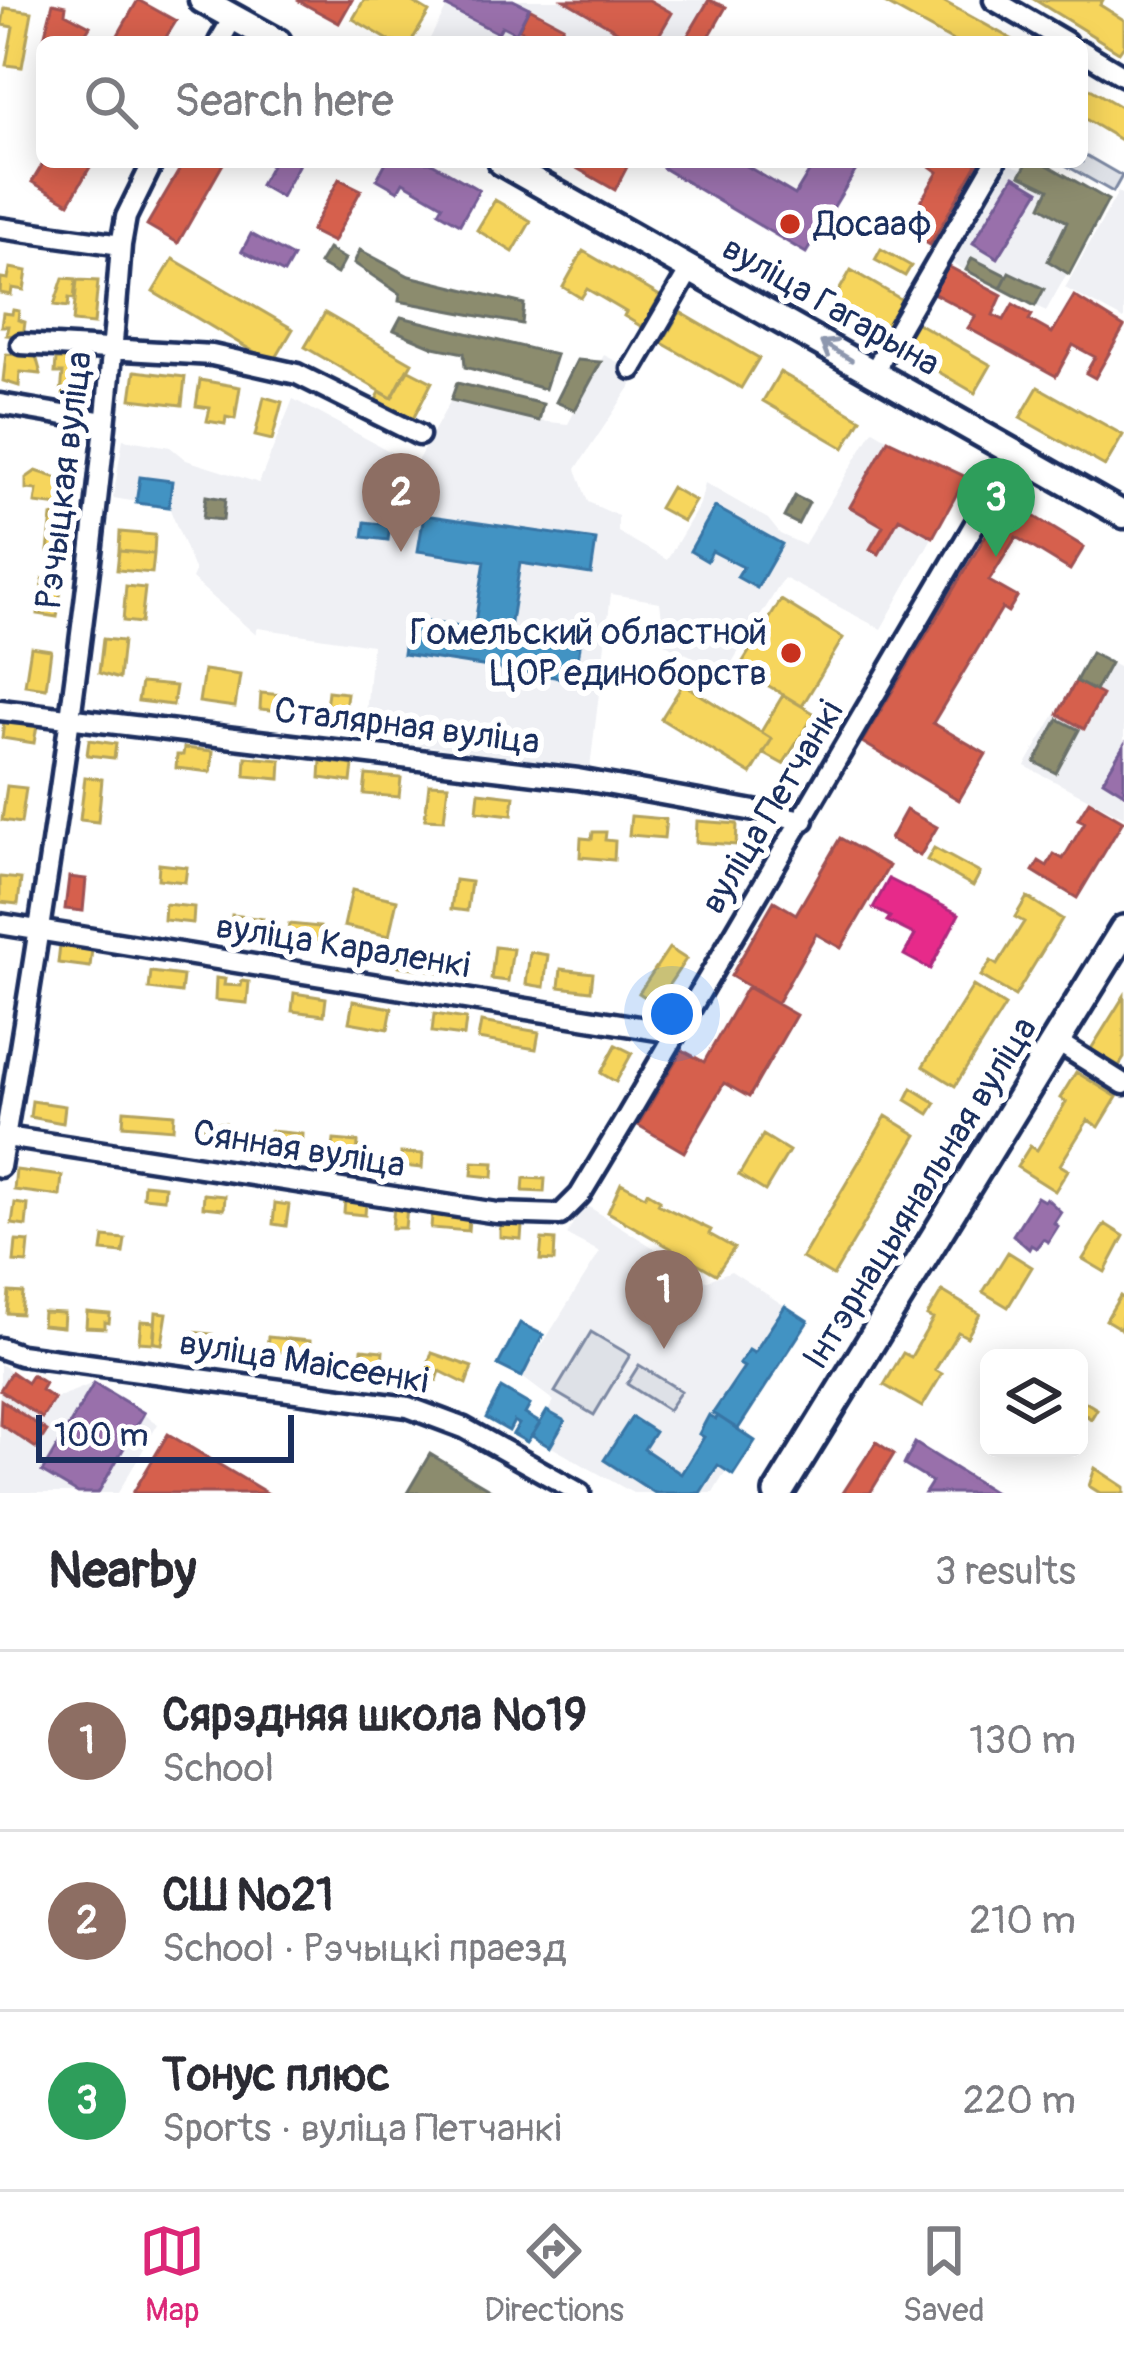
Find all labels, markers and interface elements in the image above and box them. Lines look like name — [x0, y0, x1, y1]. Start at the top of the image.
search box — [36, 36, 1088, 168]
icon: search — [78, 69, 144, 135]
text: Search here — [174, 74, 394, 130]
place label: Досааф — [812, 202, 932, 247]
marker: Досааф — [777, 211, 803, 237]
street label: вуліца Гагарына — [714, 226, 948, 386]
one-way arrow — [819, 339, 854, 363]
street label: Рэчыцкая вуліца — [26, 349, 102, 611]
pin: 2 — [362, 453, 440, 552]
pin: 3 — [957, 458, 1035, 557]
place label: Гомельский областной ЦОР единоборств — [410, 610, 767, 696]
marker: Гомельский областной ЦОР единоборств — [778, 640, 804, 666]
street label: Сталярная вуліца — [272, 687, 542, 765]
street label: вуліца Петчанкі — [691, 692, 853, 922]
street label: вуліца Караленкі — [213, 904, 473, 988]
your location — [642, 984, 702, 1044]
street label: Інтэрнацыянальная вуліца — [793, 1008, 1047, 1378]
street label: Сянная вуліца — [190, 1110, 408, 1188]
pin: 1 — [625, 1250, 703, 1349]
street label: вуліца Маісеенкі — [176, 1320, 432, 1404]
map controls — [980, 1349, 1088, 1457]
button: layers — [980, 1349, 1088, 1457]
scale bar — [36, 1409, 294, 1462]
text: 100 m — [54, 1415, 148, 1456]
text: Nearby — [48, 1539, 196, 1603]
text: 3 results — [935, 1547, 1076, 1596]
text: Сярэдняя школа №19 — [162, 1688, 587, 1744]
text: 1 — [79, 1716, 95, 1765]
text: 130 m — [969, 1716, 1076, 1765]
text: School — [162, 1744, 274, 1793]
text: СШ №21 — [162, 1868, 334, 1924]
text: 2 — [76, 1896, 98, 1945]
text: 210 m — [969, 1896, 1076, 1945]
text: School · Рэчыцкі праезд — [162, 1924, 566, 1973]
text: Тонус плюс — [162, 2048, 390, 2104]
text: 3 — [76, 2076, 98, 2125]
text: 220 m — [963, 2076, 1076, 2125]
text: Sports · вуліца Петчанкі — [162, 2104, 562, 2153]
tab: Map — [139, 2218, 205, 2331]
tab: Directions — [484, 2218, 624, 2331]
tab: Saved — [903, 2218, 985, 2331]

